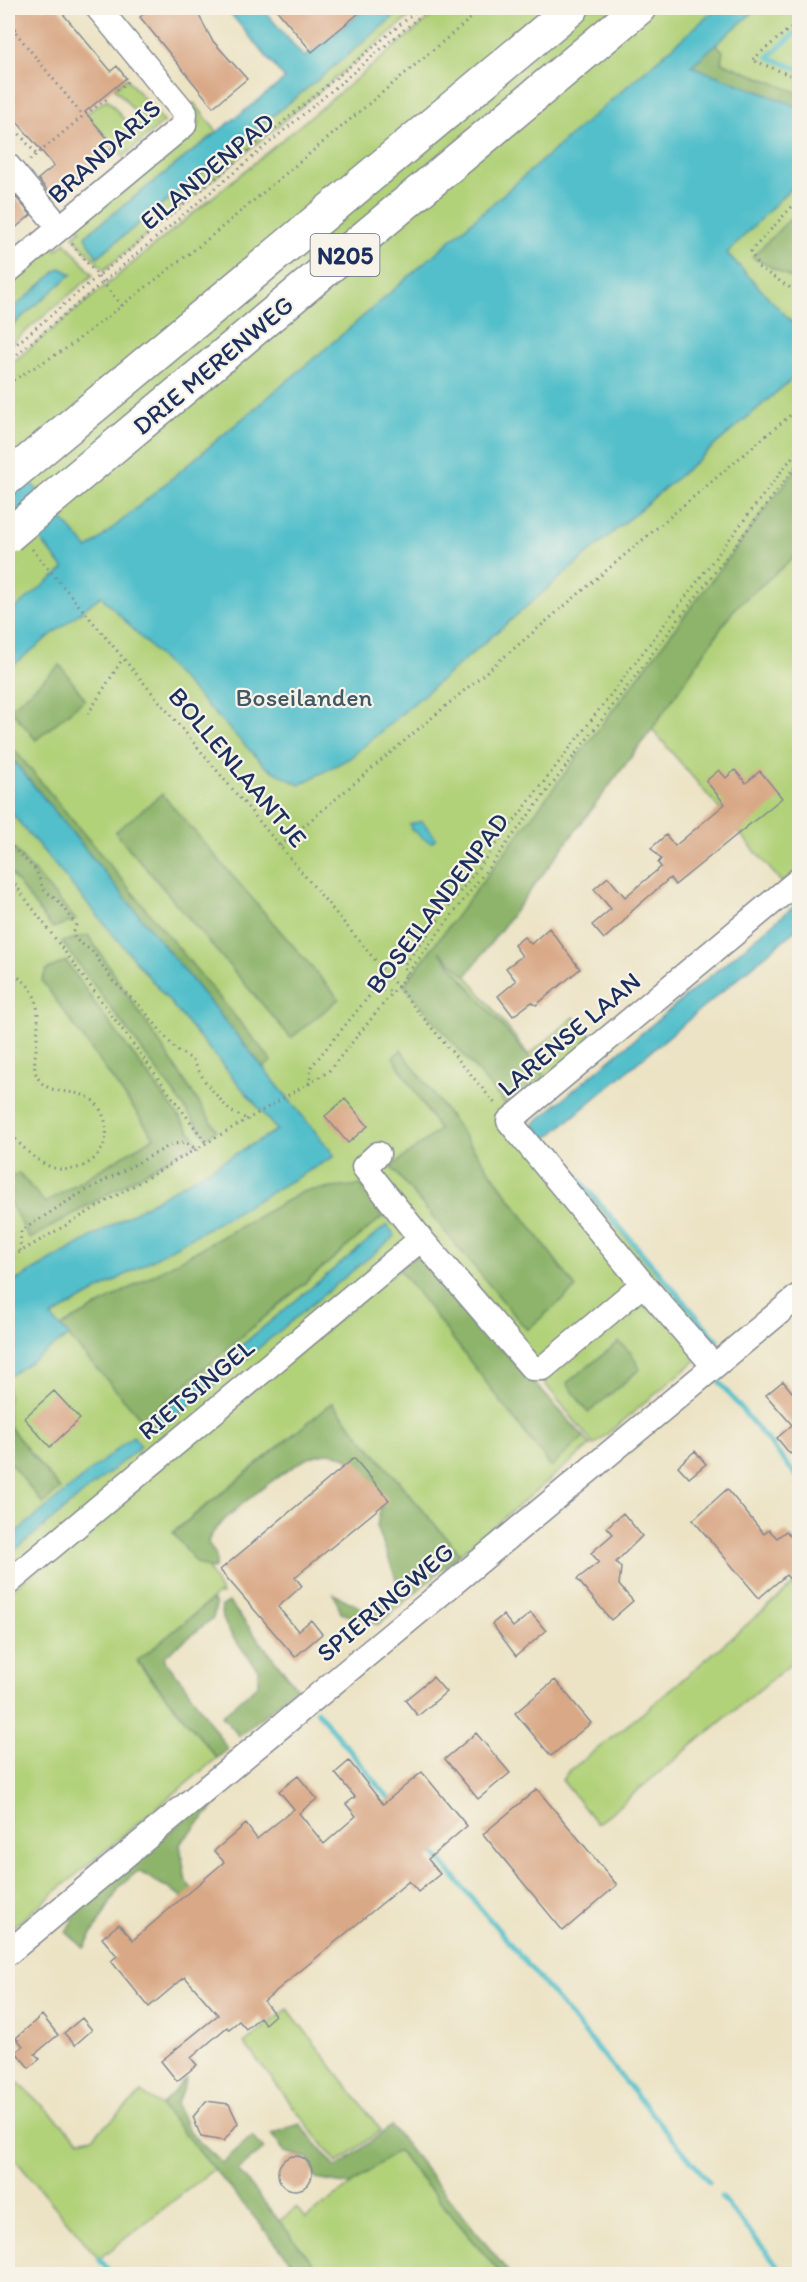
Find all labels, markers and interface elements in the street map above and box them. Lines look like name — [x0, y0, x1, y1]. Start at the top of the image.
street label: BRANDARIS — [41, 92, 167, 210]
street label: EILANDENPAD — [133, 105, 281, 237]
road number: N205 — [310, 234, 380, 276]
street label: DRIE MERENWEG — [126, 288, 300, 442]
street label: BOLLENLAANTJE — [162, 680, 314, 854]
park label: Boseilanden — [236, 681, 373, 713]
street label: BOSEILANDENPAD — [359, 806, 515, 1000]
street label: LARENSE LAAN — [491, 965, 647, 1103]
street label: RIETSINGEL — [131, 1331, 261, 1447]
street label: SPIERINGWEG — [310, 1535, 460, 1669]

